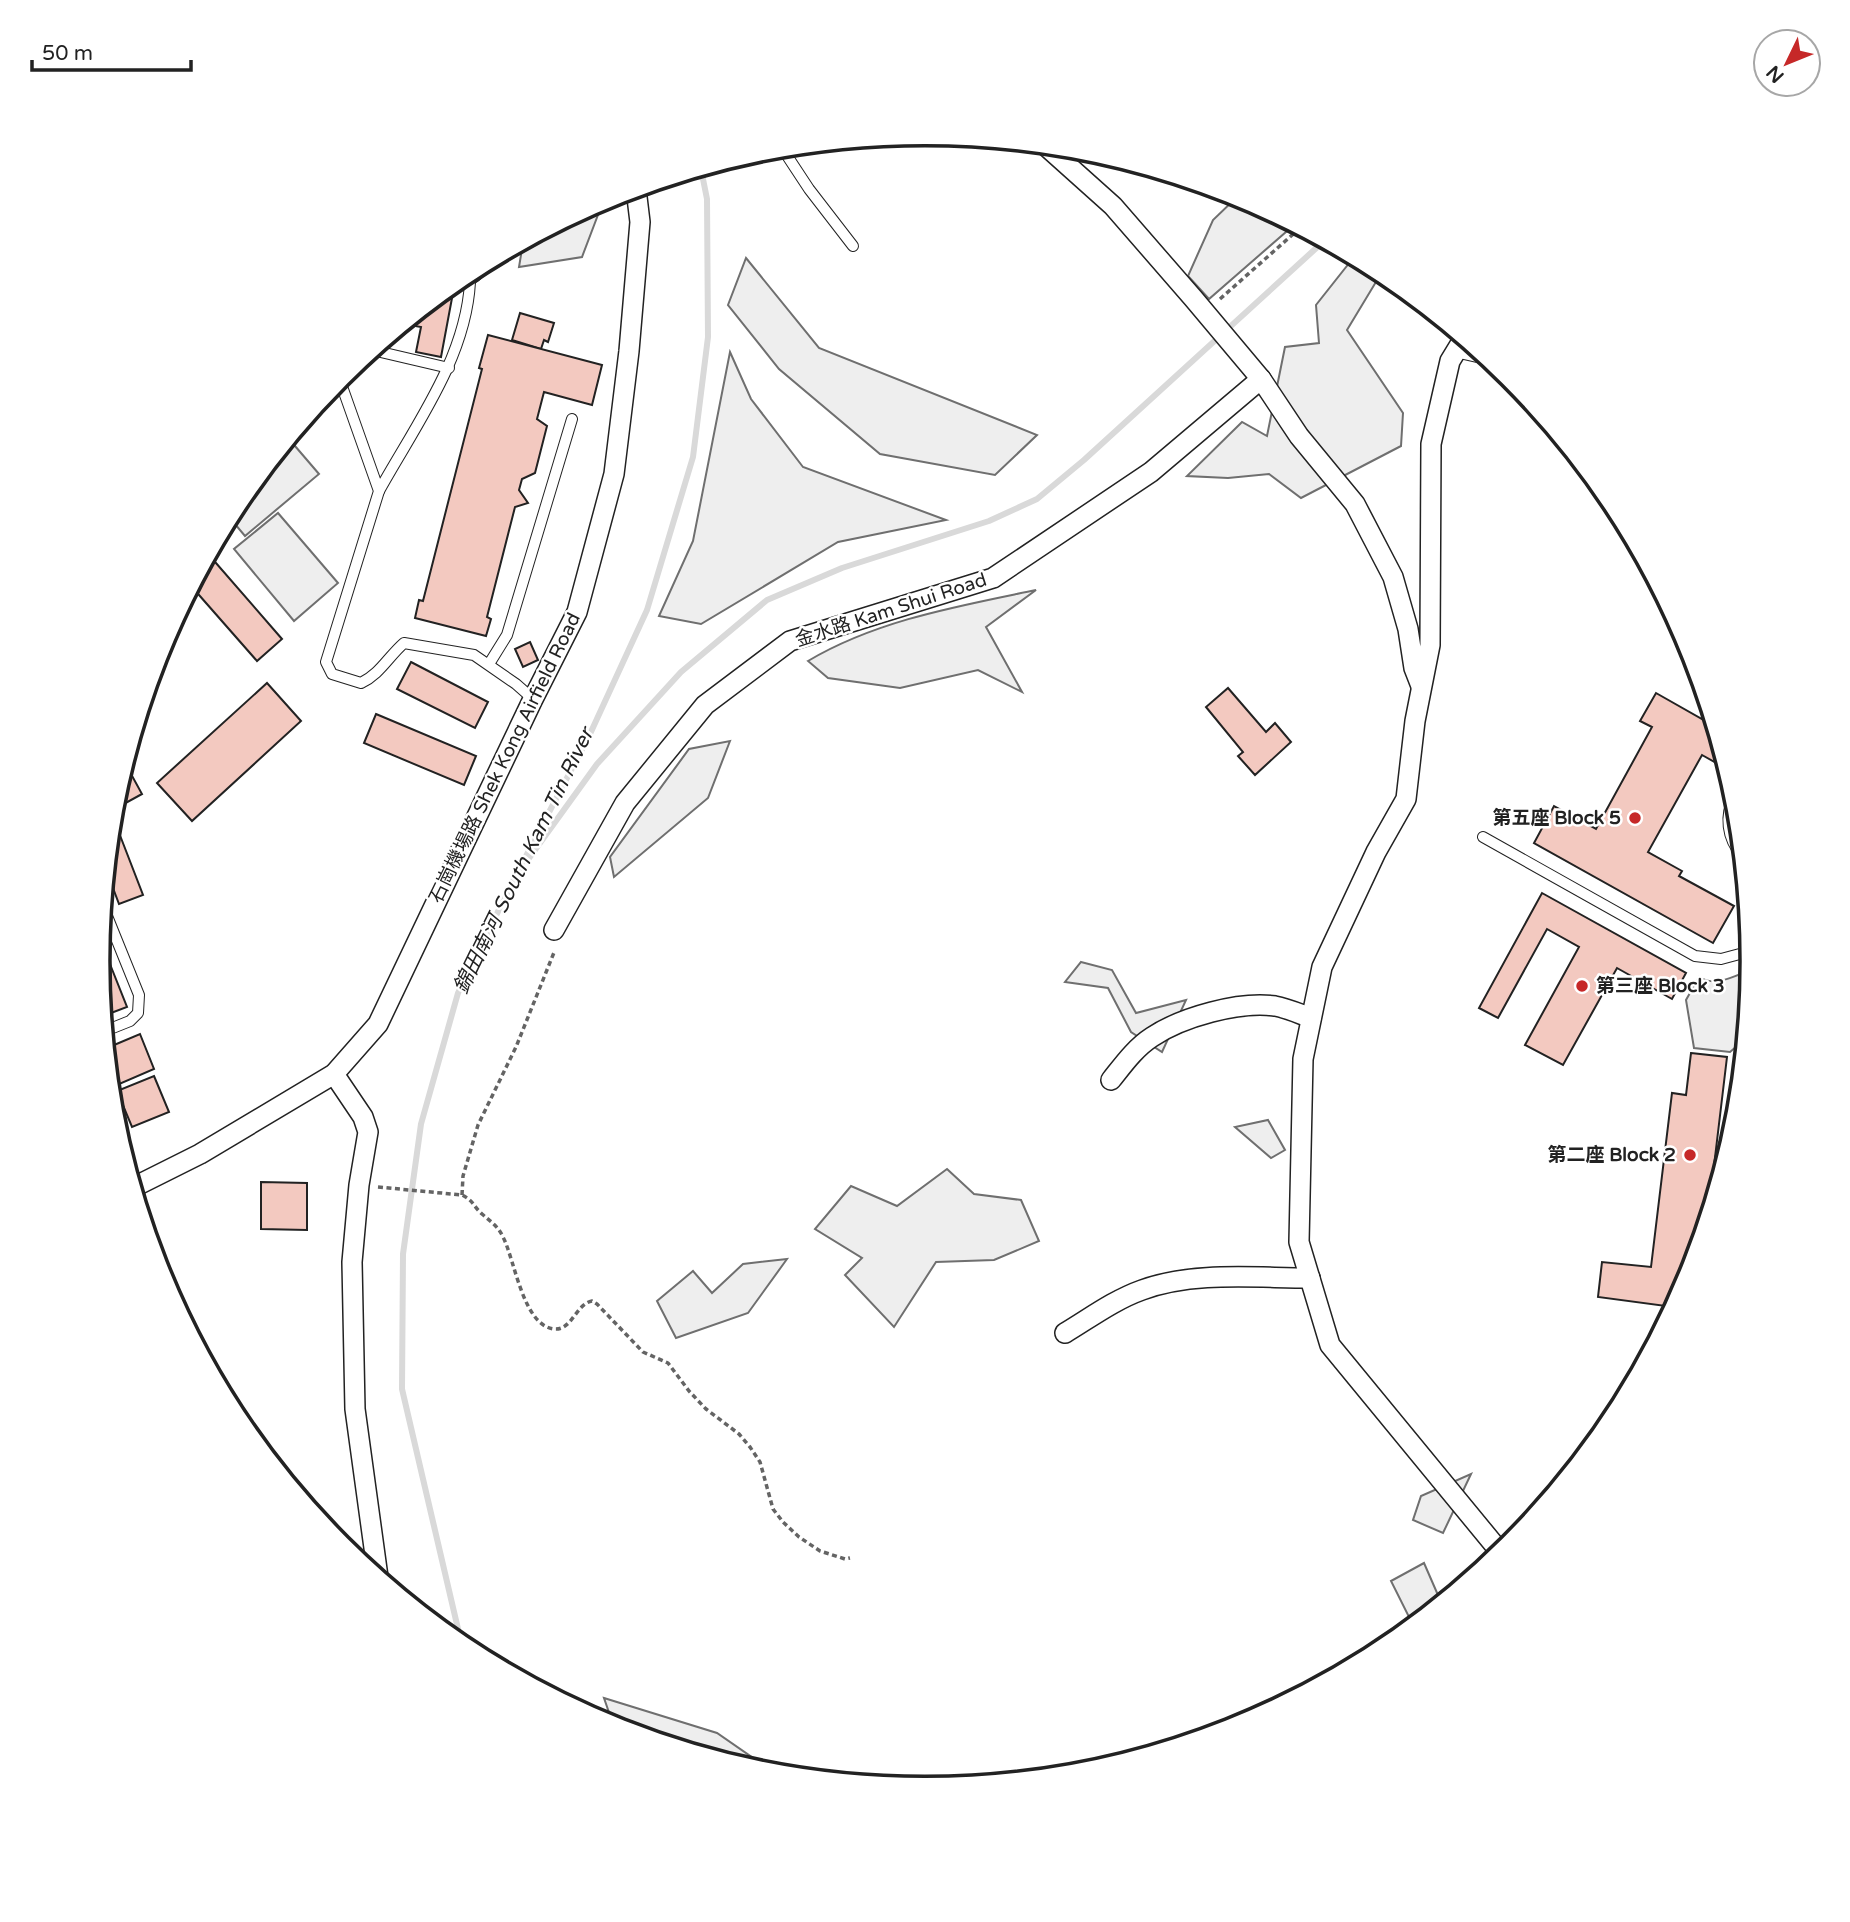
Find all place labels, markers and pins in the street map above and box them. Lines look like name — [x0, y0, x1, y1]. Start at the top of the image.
place label: 第五座 Block 5 — [1492, 807, 1621, 829]
marker: 第五座 Block 5 — [1627, 810, 1643, 826]
place label: 第三座 Block 3 — [1596, 975, 1725, 997]
marker: 第三座 Block 3 — [1574, 978, 1590, 994]
place label: 第二座 Block 2 — [1547, 1144, 1676, 1166]
marker: 第二座 Block 2 — [1682, 1147, 1698, 1163]

